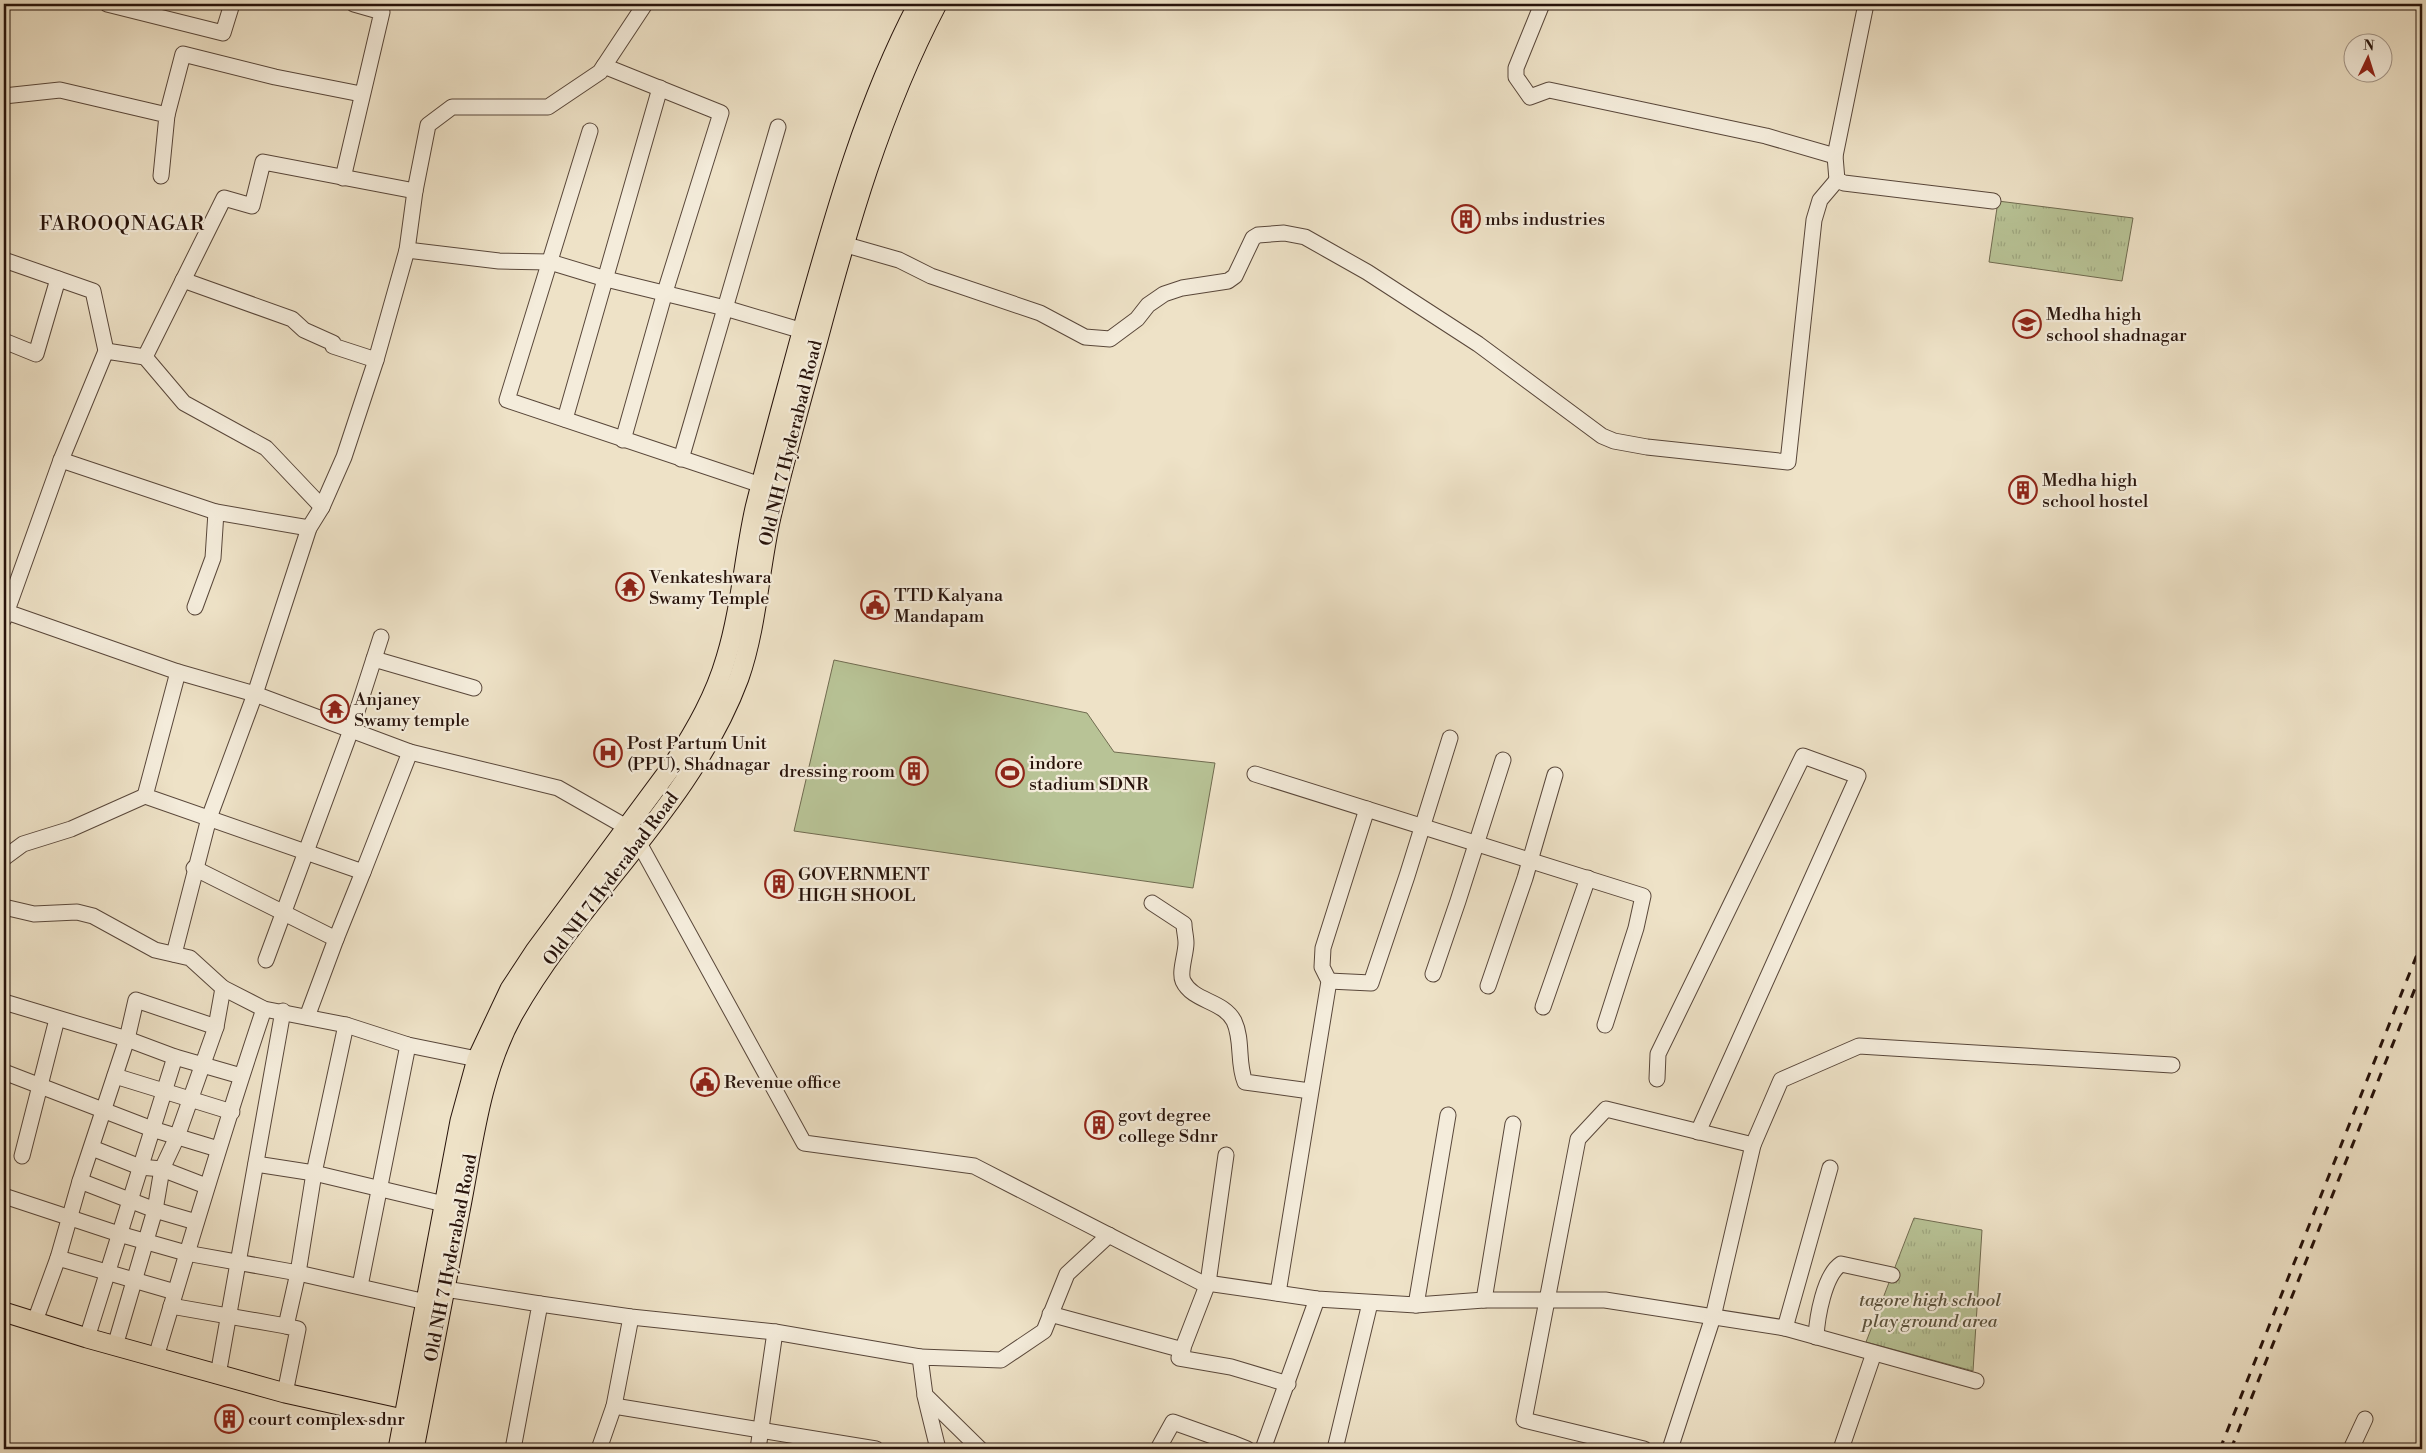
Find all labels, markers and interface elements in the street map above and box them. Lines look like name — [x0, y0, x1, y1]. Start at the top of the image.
north arrow — [2344, 32, 2394, 82]
text: N — [2363, 37, 2375, 55]
building icon: mbs industries — [1451, 204, 1481, 234]
place label: mbs industries — [1485, 208, 1605, 231]
district label: FAROOQNAGAR — [39, 212, 205, 237]
place label: Medha high school shadnagar — [2046, 303, 2187, 347]
school or university icon: Medha high school shadnagar — [2012, 309, 2042, 339]
street label: Old NH 7 Hyderabad Road — [754, 337, 828, 548]
place label: Medha high school hostel — [2042, 469, 2149, 513]
building icon: Medha high school hostel — [2008, 475, 2038, 505]
place label: Venkateshwara Swamy Temple — [648, 566, 772, 610]
temple icon: Venkateshwara Swamy Temple — [615, 572, 645, 602]
place label: TTD Kalyana Mandapam — [894, 584, 1004, 628]
public building icon: TTD Kalyana Mandapam — [860, 590, 890, 620]
place label: Anjaney Swamy temple — [353, 688, 470, 732]
temple icon: Anjaney Swamy temple — [320, 694, 350, 724]
place label: Post Partum Unit (PPU), Shadnagar — [627, 732, 771, 776]
hospital icon: Post Partum Unit (PPU), Shadnagar — [593, 738, 623, 768]
place label: indore stadium SDNR — [1029, 752, 1149, 796]
building icon: dressing room — [899, 756, 929, 786]
sports icon: indore stadium SDNR — [995, 758, 1025, 788]
place label: dressing room — [779, 760, 895, 783]
street label: Old NH 7 Hyderabad Road — [538, 787, 684, 970]
place label: GOVERNMENT HIGH SHOOL — [798, 863, 930, 907]
building icon: GOVERNMENT HIGH SHOOL — [764, 869, 794, 899]
public building icon: Revenue office — [690, 1067, 720, 1097]
place label: Revenue office — [724, 1071, 841, 1094]
place label: govt degree college Sdnr — [1118, 1104, 1218, 1148]
building icon: govt degree college Sdnr — [1084, 1110, 1114, 1140]
street label: Old NH 7 Hyderabad Road — [420, 1151, 483, 1364]
park label: tagore high school play ground area — [1859, 1289, 2001, 1333]
building icon: court complex sdnr — [214, 1404, 244, 1434]
place label: court complex sdnr — [248, 1408, 405, 1431]

